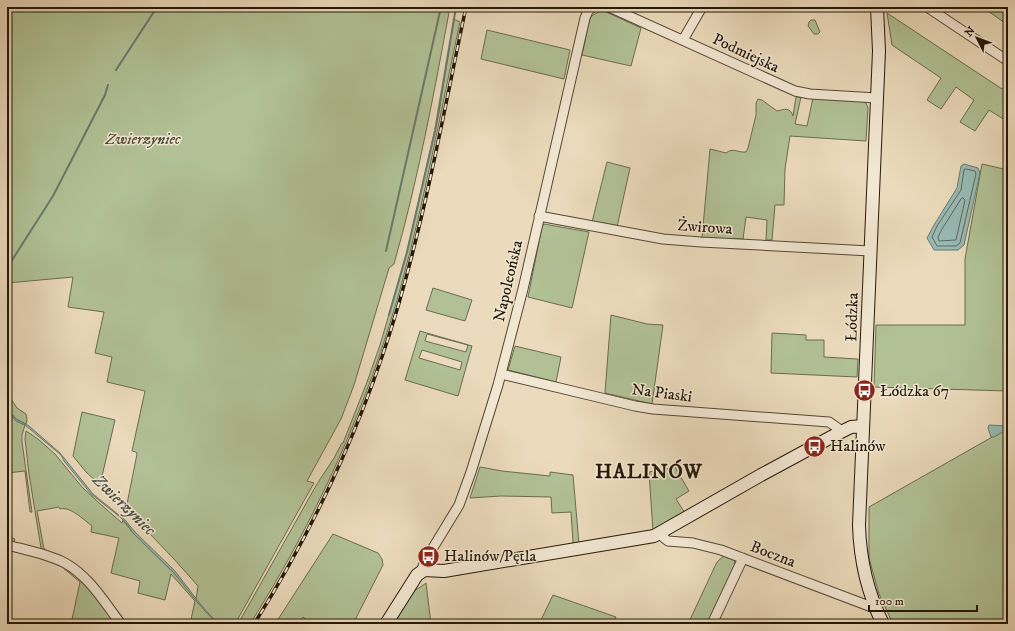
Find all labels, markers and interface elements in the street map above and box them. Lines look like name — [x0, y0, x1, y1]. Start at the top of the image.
north arrow — [957, 18, 997, 58]
text: N — [962, 24, 979, 40]
street label: Podmiejska — [709, 29, 783, 77]
park label: Zwierzyniec — [105, 129, 182, 149]
street label: Żwirowa — [677, 215, 733, 239]
street label: Napoleońska — [489, 238, 527, 324]
street label: Łódzka — [841, 292, 863, 342]
bus stop icon: Łódzka 67 — [852, 378, 878, 404]
street label: Na Piaski — [631, 379, 693, 407]
place label: Łódzka 67 — [880, 381, 949, 401]
bus stop icon: Halinów — [801, 433, 827, 459]
place label: Halinów — [830, 436, 886, 456]
district label: HALINÓW — [595, 459, 703, 485]
water label: Zwierzyniec — [87, 469, 161, 541]
street label: Boczna — [748, 536, 799, 572]
bus stop icon: Halinów/Pętla — [416, 543, 442, 569]
place label: Halinów/Pętla — [444, 546, 536, 566]
scale bar — [869, 587, 977, 613]
text: 100 m — [875, 594, 904, 609]

